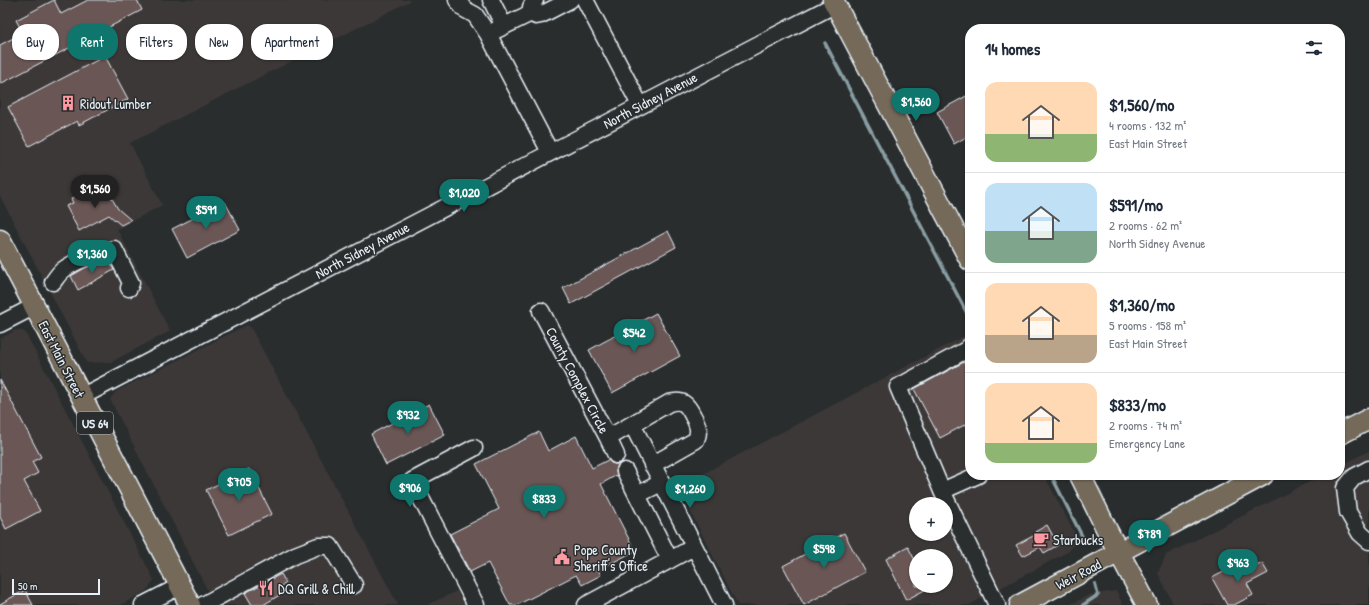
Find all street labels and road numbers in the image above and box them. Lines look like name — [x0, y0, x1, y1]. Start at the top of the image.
street label: North Sidney Avenue — [600, 67, 701, 134]
street label: North Sidney Avenue — [312, 217, 413, 284]
street label: East Main Street — [34, 317, 90, 401]
street label: County Complex Circle — [541, 324, 614, 437]
road number: US 64 — [77, 412, 113, 434]
street label: Weir Road — [1052, 554, 1105, 594]

